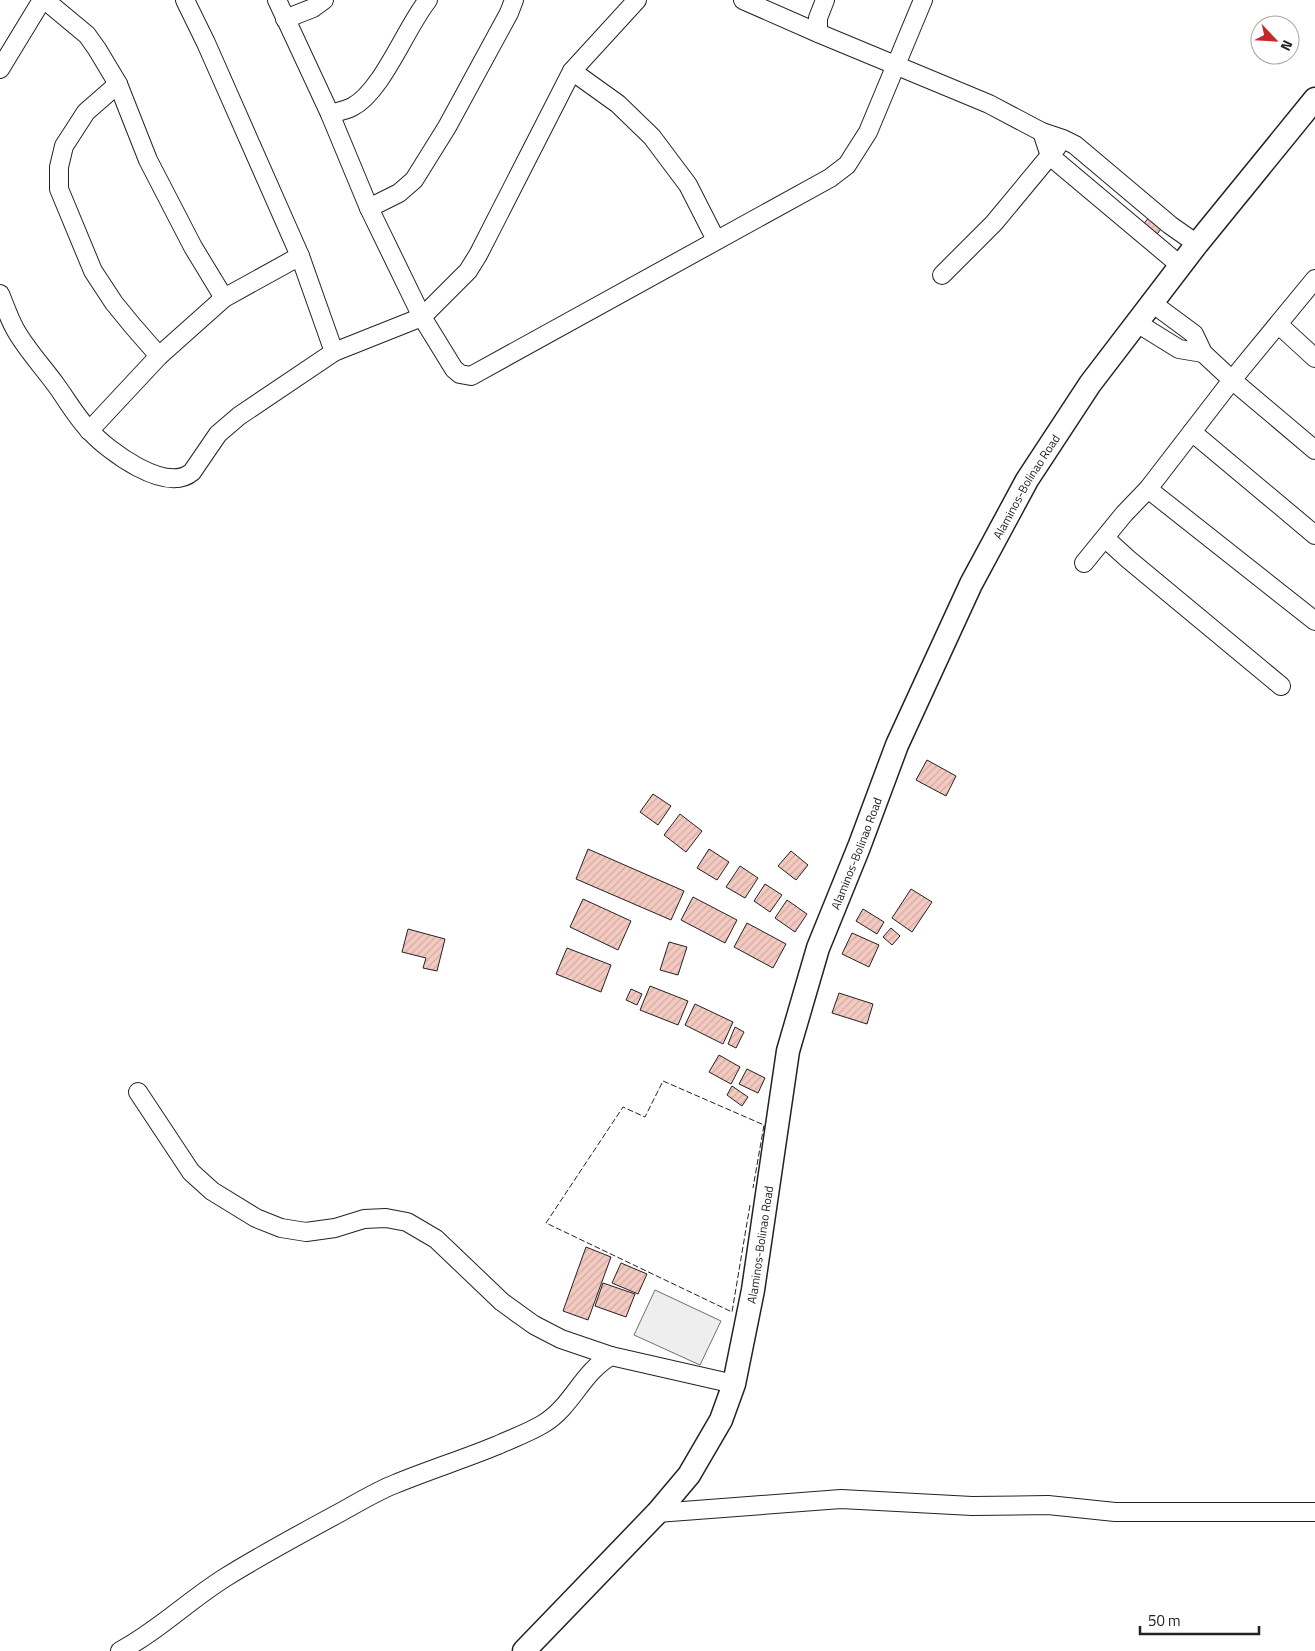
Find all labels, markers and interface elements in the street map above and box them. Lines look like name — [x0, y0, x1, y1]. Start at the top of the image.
north arrow — [1250, 15, 1300, 65]
text: N — [1276, 37, 1299, 55]
street label: Alaminos-Bolinao Road — [988, 430, 1064, 542]
street label: Alaminos-Bolinao Road — [825, 795, 886, 912]
street label: Alaminos-Bolinao Road — [741, 1184, 778, 1305]
scale bar — [1140, 1604, 1259, 1636]
text: 50 m — [1148, 1609, 1181, 1632]

